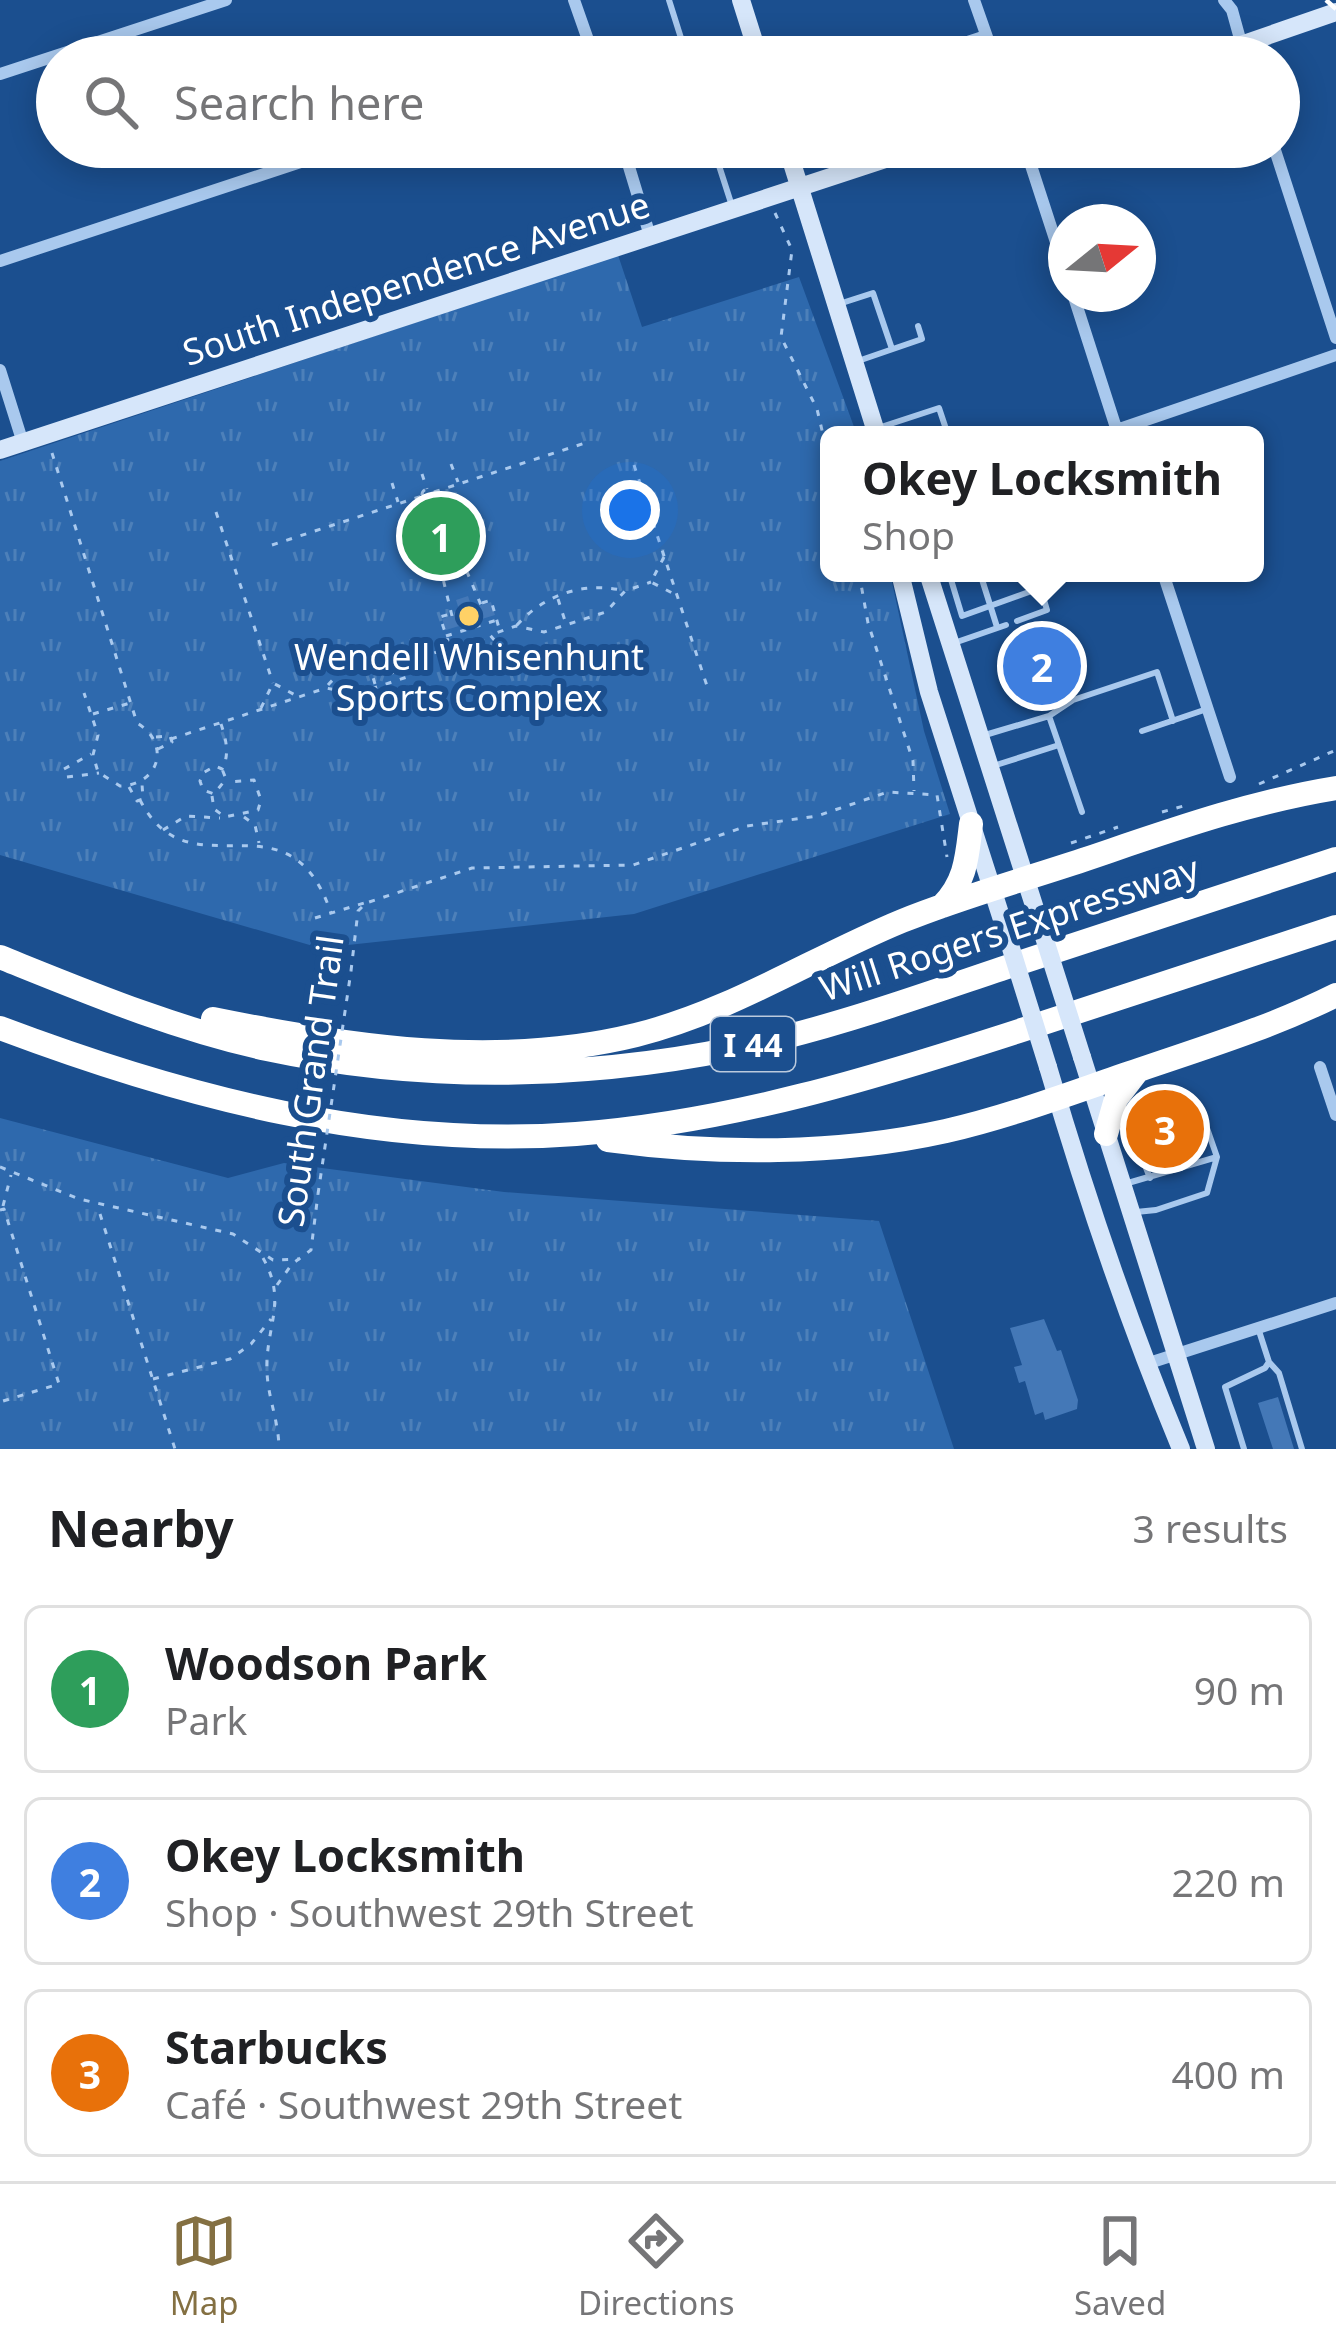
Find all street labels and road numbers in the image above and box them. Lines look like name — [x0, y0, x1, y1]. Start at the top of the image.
street label: South Independence Avenue — [176, 179, 656, 377]
street label: Will Rogers Expressway — [813, 843, 1205, 1012]
street label: South Grand Trail — [265, 932, 355, 1230]
road number: I 44 — [711, 1017, 795, 1071]

